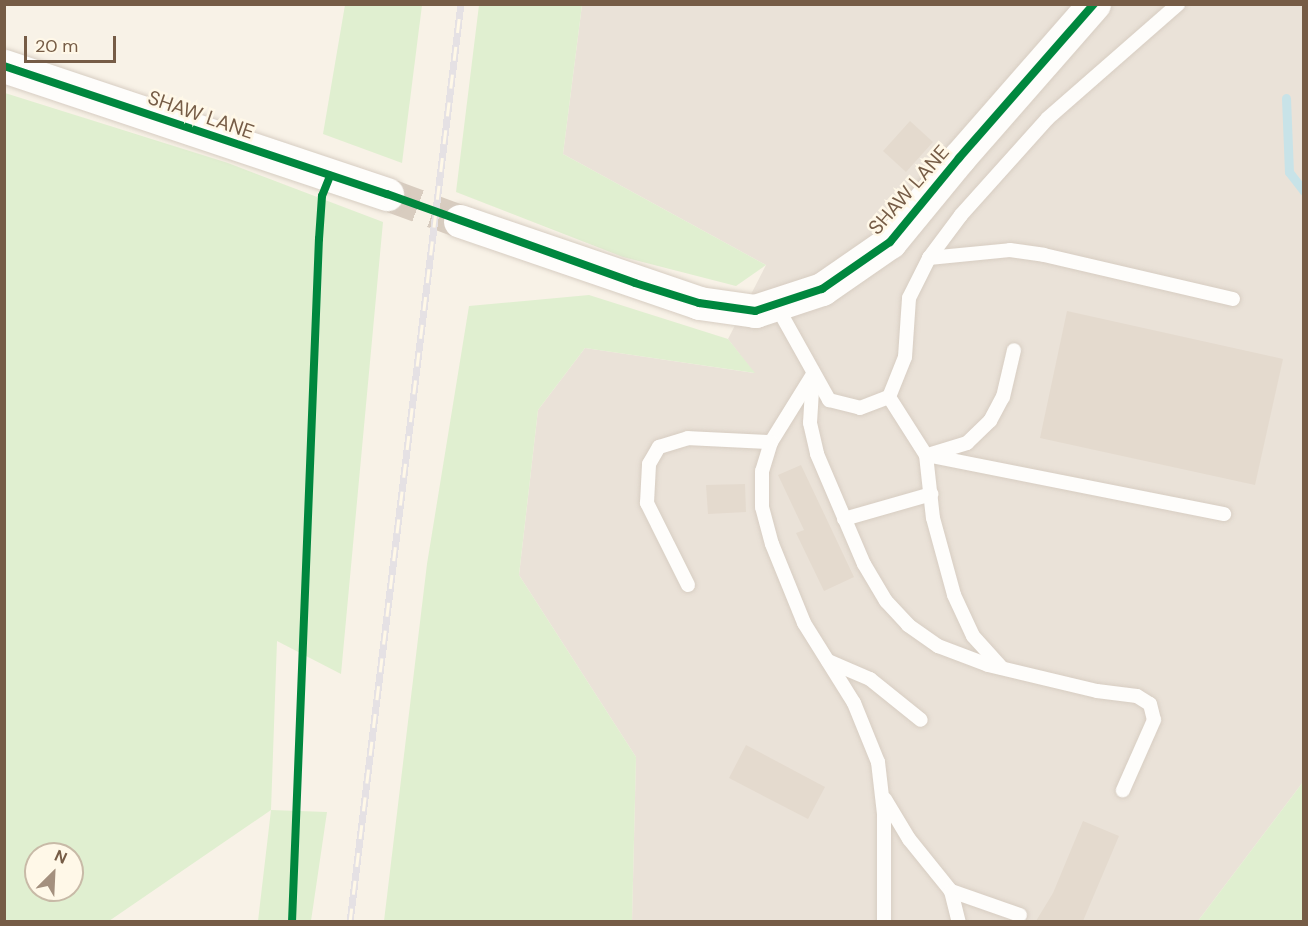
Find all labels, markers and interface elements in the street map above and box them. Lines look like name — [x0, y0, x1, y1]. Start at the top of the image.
scale bar — [27, 24, 118, 62]
text: 20 m — [35, 34, 78, 58]
street label: SHAW LANE — [145, 86, 257, 144]
street label: SHAW LANE — [864, 140, 954, 240]
north arrow — [24, 842, 84, 902]
text: N — [51, 845, 70, 869]

